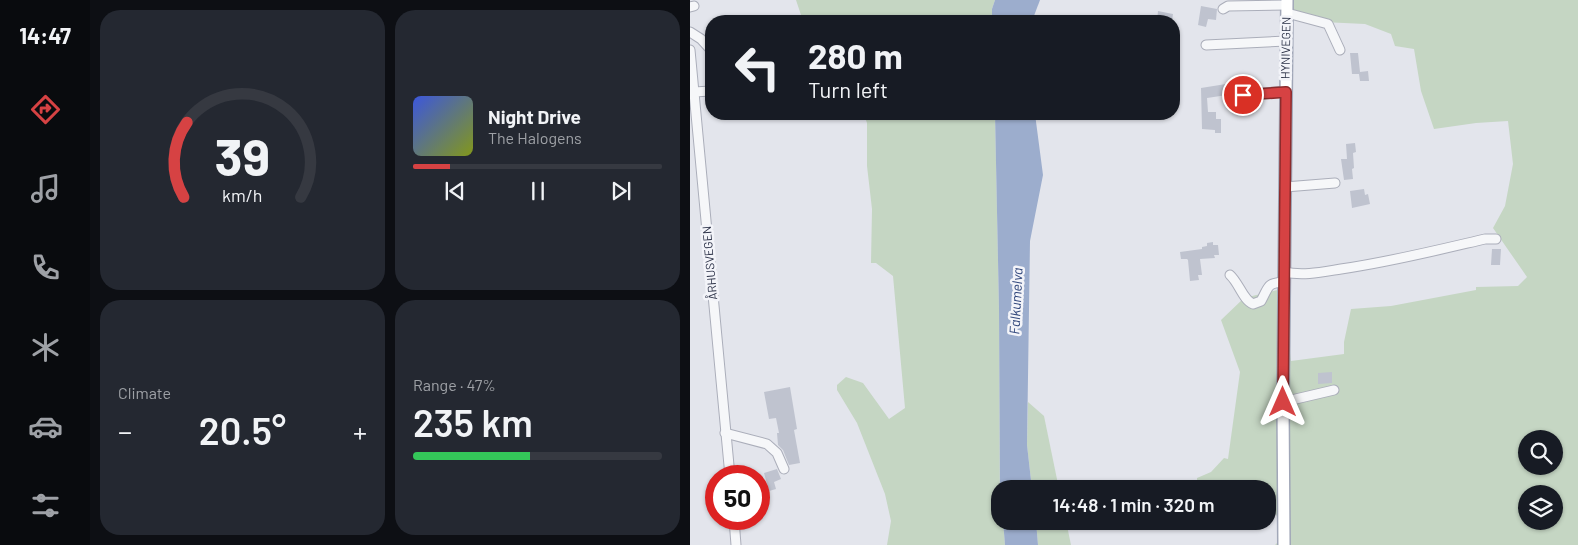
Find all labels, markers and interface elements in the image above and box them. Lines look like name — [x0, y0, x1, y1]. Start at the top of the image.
street label: HYNIVEGEN — [1277, 17, 1293, 79]
text: 14:47 — [19, 22, 71, 48]
text: 280 m — [808, 34, 903, 76]
icon: left — [725, 35, 790, 100]
pin — [1222, 74, 1264, 116]
text: Turn left — [808, 76, 888, 102]
icon: arrive — [1229, 81, 1257, 109]
icon: directions — [28, 92, 63, 127]
text: Night Drive — [488, 105, 581, 128]
text: 39 — [215, 124, 270, 186]
text: The Halogens — [488, 128, 582, 147]
icon: music — [28, 171, 63, 206]
icon: previous — [441, 177, 469, 205]
icon: pause — [524, 177, 552, 205]
icon: next — [607, 177, 635, 205]
text: km/h — [222, 184, 263, 206]
street label: ÅRHUSVEGEN — [699, 226, 719, 301]
icon: phone — [28, 250, 63, 285]
water label: Falkumelva — [1005, 267, 1026, 335]
icon: climate — [28, 330, 63, 365]
text: Range · 47% — [413, 375, 496, 394]
position arrow — [1256, 375, 1308, 427]
text: Climate — [118, 383, 171, 402]
text: 235 km — [413, 399, 533, 445]
text: 20.5° — [199, 407, 286, 453]
icon: car — [28, 409, 63, 444]
text: − — [118, 414, 132, 448]
text: + — [353, 414, 367, 448]
map controls — [1518, 430, 1563, 530]
button: search — [1518, 430, 1563, 475]
speed limit sign: 50 — [705, 465, 770, 530]
button: layers — [1518, 485, 1563, 530]
icon: filters — [28, 488, 63, 523]
text: 14:48 · 1 min · 320 m — [1053, 493, 1214, 516]

